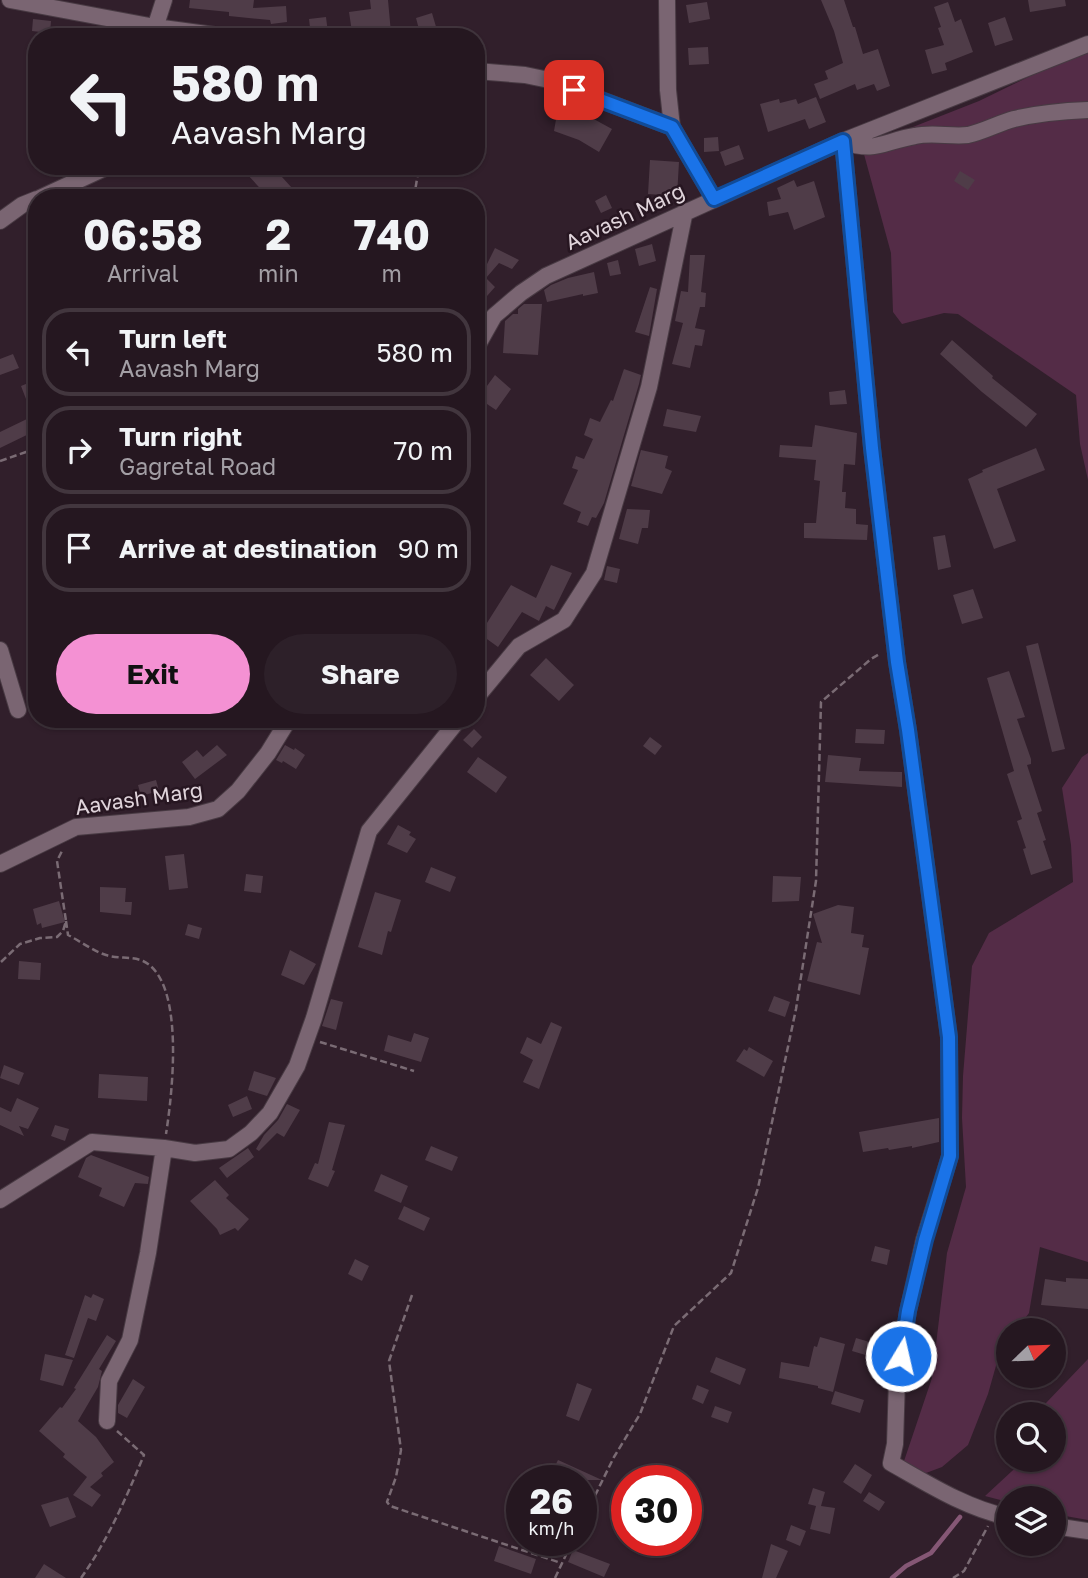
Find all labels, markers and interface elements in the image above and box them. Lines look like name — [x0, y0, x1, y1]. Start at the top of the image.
text: 580 m — [171, 53, 319, 112]
icon: left — [56, 56, 147, 147]
pin — [544, 60, 604, 120]
icon: arrive — [555, 71, 593, 109]
text: Aavash Marg — [171, 113, 367, 151]
street label: Aavash Marg — [561, 177, 688, 255]
text: 06:58 — [83, 209, 203, 259]
text: 2 — [265, 209, 291, 259]
text: 740 — [354, 209, 430, 259]
text: Arrival — [107, 259, 179, 287]
text: min — [258, 259, 299, 287]
text: m — [382, 259, 402, 287]
text: Turn left — [119, 323, 227, 354]
icon: left — [60, 333, 98, 371]
text: 580 m — [376, 337, 453, 368]
text: Aavash Marg — [119, 354, 260, 382]
text: Turn right — [119, 421, 242, 452]
icon: right — [60, 431, 98, 469]
text: 70 m — [394, 435, 453, 466]
text: Gagretal Road — [119, 452, 276, 480]
icon: arrive — [60, 529, 98, 567]
text: Arrive at destination — [119, 533, 377, 564]
text: 90 m — [398, 533, 459, 564]
button: Exit — [56, 634, 250, 714]
button: Share — [264, 634, 457, 714]
street label: Aavash Marg — [73, 776, 204, 820]
north arrow — [996, 1318, 1066, 1388]
map controls — [996, 1318, 1066, 1556]
position arrow — [864, 1319, 938, 1393]
button: search — [996, 1402, 1066, 1472]
speed limit sign: 30 — [611, 1465, 702, 1556]
text: 26 — [530, 1480, 573, 1522]
button: layers — [996, 1486, 1066, 1556]
text: km/h — [529, 1517, 574, 1539]

